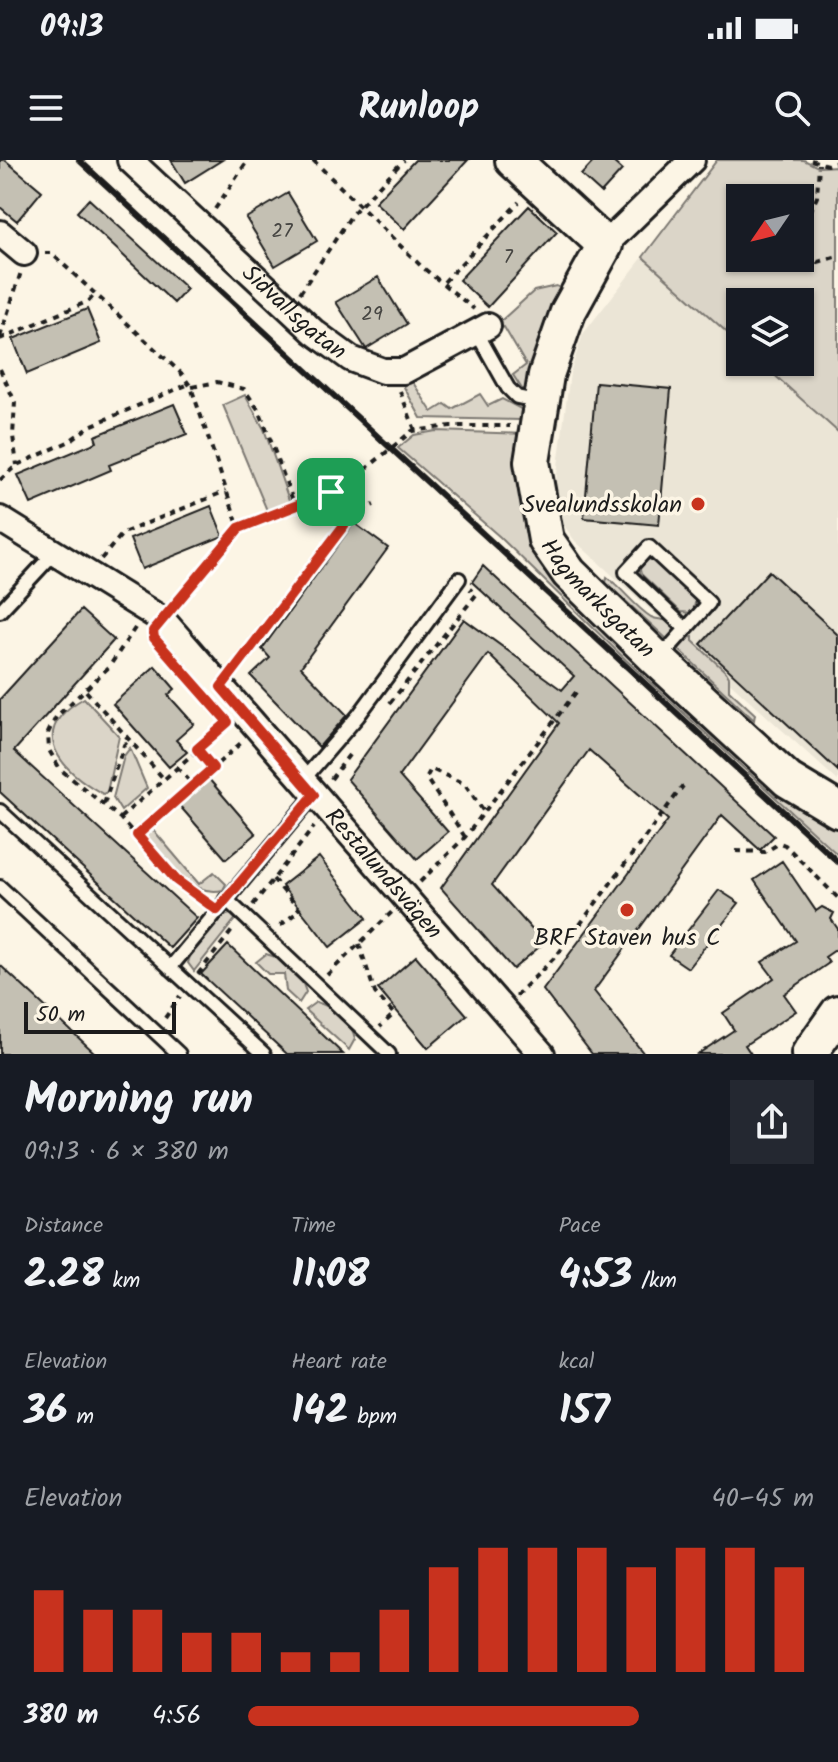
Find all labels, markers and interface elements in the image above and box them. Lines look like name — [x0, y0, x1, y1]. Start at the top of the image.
text: 09:13 — [40, 4, 103, 52]
text: Runloop — [359, 80, 479, 137]
icon: menu — [24, 86, 68, 130]
icon: search — [770, 86, 814, 130]
north arrow — [726, 184, 814, 272]
map controls — [726, 184, 814, 376]
house number: 27 — [272, 216, 293, 248]
house number: 7 — [503, 242, 513, 274]
street label: Sidvallsgatan — [232, 255, 355, 371]
button: layers — [726, 288, 814, 376]
house number: 29 — [361, 299, 383, 331]
pin — [297, 458, 365, 526]
icon: arrive — [309, 470, 353, 514]
place label: Svealundsskolan — [522, 486, 682, 525]
marker: Svealundsskolan — [689, 495, 707, 513]
street label: Hagmarksgatan — [529, 530, 664, 669]
street label: Restalundsvägen — [314, 799, 452, 949]
marker: BRF Staven hus C — [618, 901, 636, 919]
place label: BRF Staven hus C — [534, 919, 720, 958]
scale bar — [24, 998, 176, 1034]
text: 50 m — [36, 998, 85, 1033]
text: Morning run — [24, 1066, 253, 1136]
button: share — [730, 1080, 814, 1164]
text: 09:13 · 6 × 380 m — [24, 1131, 229, 1173]
text: Distance — [24, 1209, 103, 1244]
text: Time — [291, 1209, 336, 1244]
text: Pace — [559, 1209, 601, 1244]
text: 2.28 — [24, 1244, 104, 1308]
text: 11:08 — [291, 1244, 369, 1308]
text: 4:53 — [559, 1244, 632, 1308]
text: km — [104, 1264, 140, 1299]
text: /km — [632, 1264, 677, 1299]
text: Elevation — [24, 1345, 107, 1380]
text: Heart rate — [291, 1345, 387, 1380]
text: kcal — [559, 1345, 594, 1380]
text: 36 — [24, 1380, 68, 1444]
text: 142 — [291, 1380, 349, 1444]
text: 157 — [559, 1380, 610, 1444]
text: m — [68, 1400, 94, 1435]
text: bpm — [349, 1400, 397, 1435]
text: Elevation — [24, 1478, 122, 1520]
text: 40–45 m — [711, 1478, 814, 1520]
text: 380 m — [24, 1695, 98, 1737]
text: 4:56 — [152, 1695, 201, 1737]

